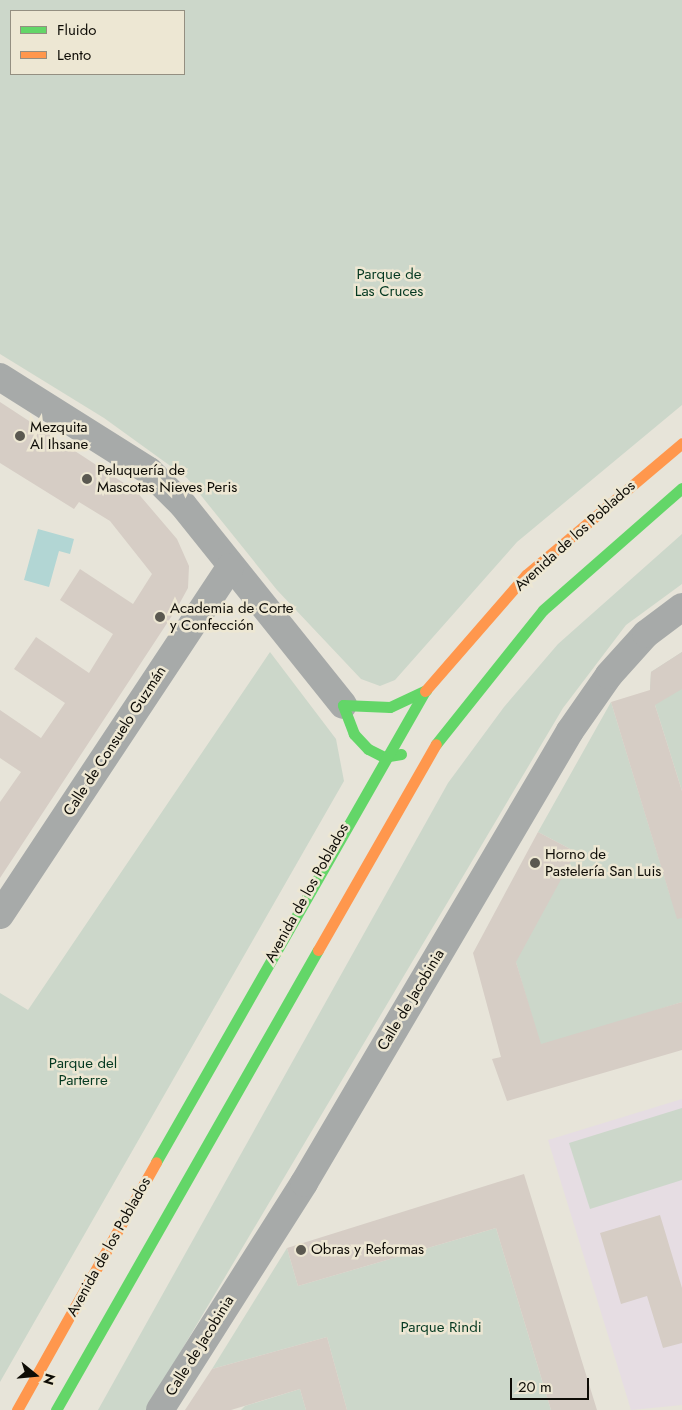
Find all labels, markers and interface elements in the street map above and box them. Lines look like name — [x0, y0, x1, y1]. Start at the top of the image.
legend — [10, 10, 185, 75]
text: Fluido — [57, 19, 96, 41]
text: Lento — [57, 44, 91, 66]
park label: Parque de Las Cruces — [355, 265, 423, 300]
place label: Mezquita Al Ihsane — [30, 418, 88, 453]
marker: Mezquita Al Ihsane — [14, 430, 26, 442]
place label: Peluquería de Mascotas Nieves Peris — [97, 461, 237, 496]
marker: Peluquería de Mascotas Nieves Peris — [81, 473, 93, 485]
street label: Avenida de los Poblados — [511, 477, 639, 595]
place label: Academia de Corte y Confección — [170, 599, 294, 634]
marker: Academia de Corte y Confección — [154, 611, 166, 623]
street label: Calle de Consuelo Guzmán — [60, 663, 170, 819]
street label: Avenida de los Poblados — [261, 820, 353, 966]
place label: Horno de Pastelería San Luis — [545, 845, 661, 880]
marker: Horno de Pastelería San Luis — [529, 857, 541, 869]
street label: Calle de Jacobinia — [374, 946, 448, 1054]
park label: Parque del Parterre — [49, 1054, 117, 1089]
street label: Avenida de los Poblados — [63, 1174, 155, 1320]
place label: Obras y Reformas — [311, 1241, 424, 1259]
marker: Obras y Reformas — [295, 1244, 307, 1256]
street label: Calle de Jacobinia — [162, 1292, 238, 1400]
park label: Parque Rindi — [400, 1319, 482, 1337]
north arrow — [10, 1350, 60, 1400]
scale bar — [512, 1368, 591, 1400]
text: N — [38, 1371, 61, 1388]
text: 20 m — [518, 1376, 552, 1398]

